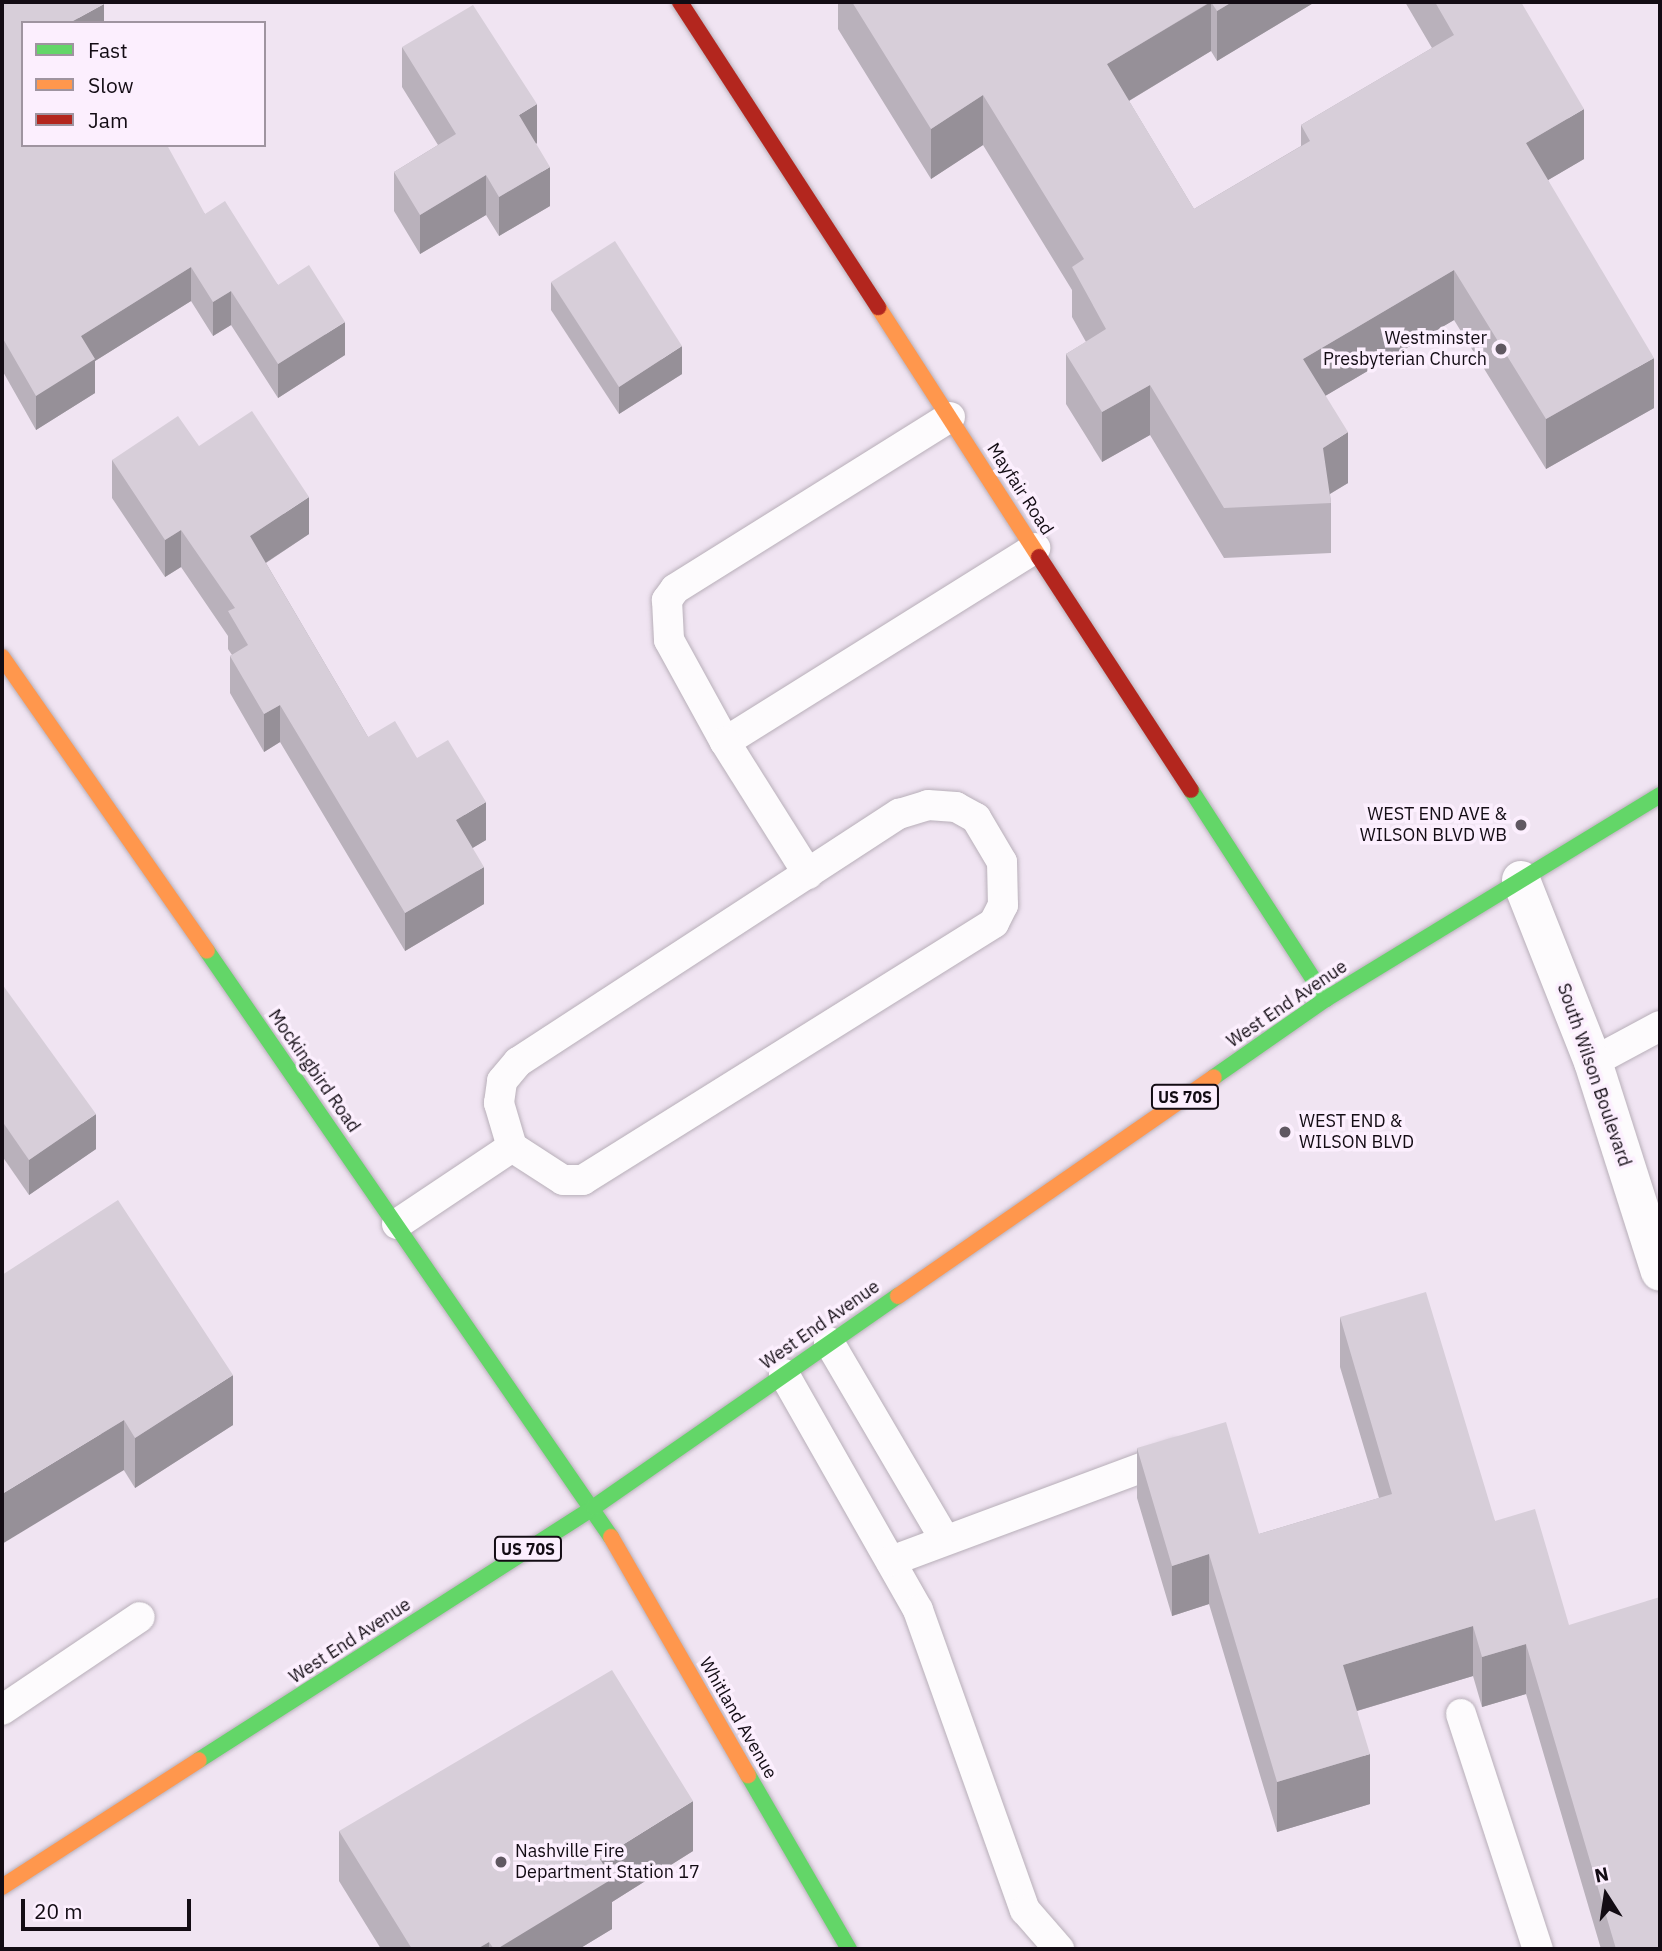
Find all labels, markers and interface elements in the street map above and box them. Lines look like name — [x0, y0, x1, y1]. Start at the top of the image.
legend — [21, 21, 266, 147]
text: Fast — [88, 36, 128, 64]
text: Slow — [88, 71, 134, 99]
text: Jam — [88, 106, 128, 134]
place label: Westminster Presbyterian Church — [1323, 328, 1487, 370]
marker: Westminster Presbyterian Church — [1493, 341, 1509, 357]
street label: Mayfair Road — [982, 439, 1058, 539]
place label: WEST END AVE & WILSON BLVD WB — [1360, 804, 1507, 846]
marker: WEST END AVE & WILSON BLVD WB — [1513, 817, 1529, 833]
street label: West End Avenue — [1223, 956, 1351, 1052]
street label: South Wilson Boulevard — [1552, 981, 1636, 1169]
street label: Mockingbird Road — [264, 1005, 364, 1137]
road number: US 70S — [1150, 1084, 1220, 1110]
place label: WEST END & WILSON BLVD — [1299, 1111, 1414, 1154]
marker: WEST END & WILSON BLVD — [1277, 1124, 1293, 1140]
street label: West End Avenue — [756, 1276, 884, 1374]
road number: US 70S — [493, 1536, 563, 1562]
street label: West End Avenue — [285, 1594, 415, 1688]
street label: Whitland Avenue — [694, 1653, 782, 1783]
place label: Nashville Fire Department Station 17 — [515, 1841, 700, 1884]
marker: Nashville Fire Department Station 17 — [493, 1854, 509, 1870]
north arrow — [1571, 1860, 1641, 1930]
text: N — [1592, 1861, 1611, 1888]
scale bar — [24, 1884, 194, 1928]
text: 20 m — [34, 1897, 83, 1925]

